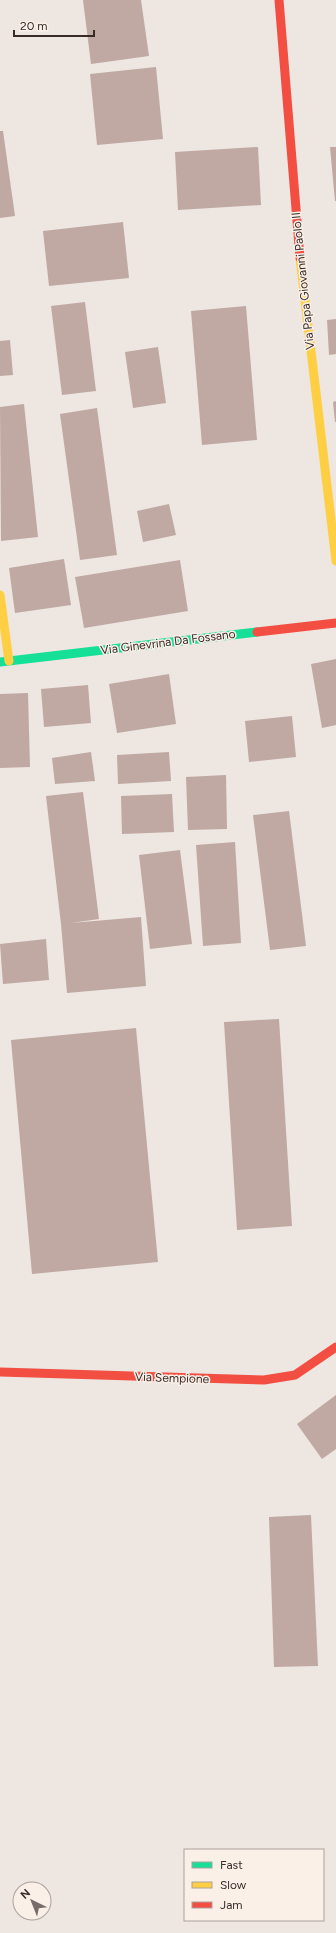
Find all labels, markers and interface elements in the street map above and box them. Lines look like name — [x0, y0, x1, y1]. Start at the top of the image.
scale bar — [14, 12, 94, 38]
text: 20 m — [20, 19, 48, 33]
street label: Via Papa Giovanni Paolo II — [289, 211, 317, 351]
street label: Via Ginevrina Da Fossano — [100, 627, 236, 657]
street label: Via Sempione — [135, 1370, 210, 1386]
legend — [184, 1849, 324, 1921]
text: Fast — [220, 1858, 243, 1872]
text: Slow — [220, 1878, 247, 1892]
north arrow — [12, 1881, 52, 1921]
text: N — [18, 1886, 33, 1902]
text: Jam — [220, 1898, 243, 1912]

